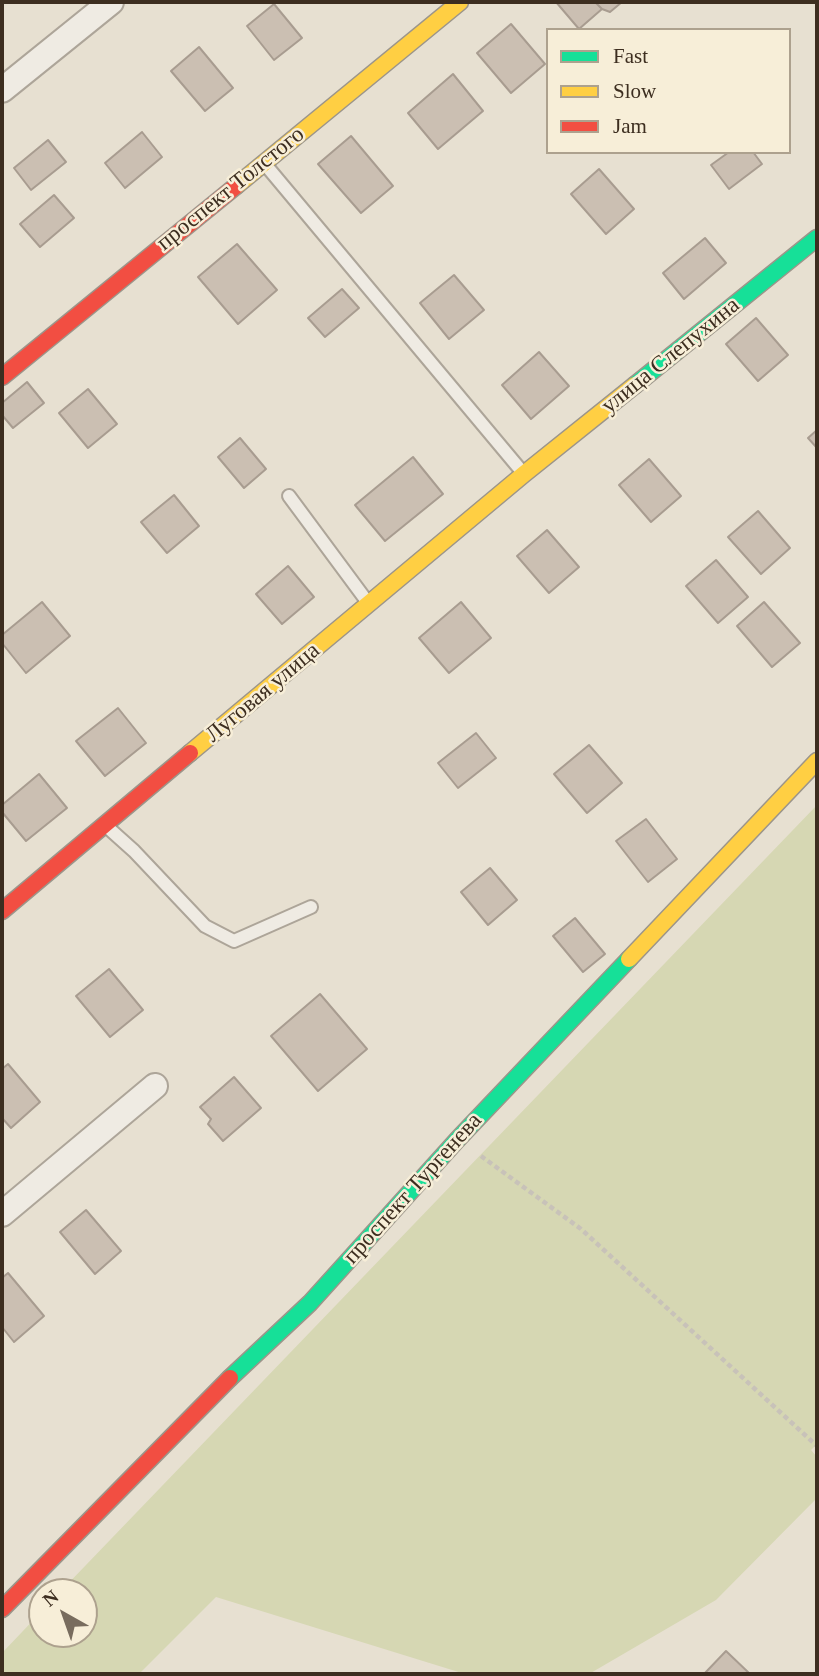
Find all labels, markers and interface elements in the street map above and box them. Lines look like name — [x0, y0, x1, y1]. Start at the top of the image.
legend — [546, 28, 791, 154]
text: Fast — [613, 44, 648, 68]
text: Slow — [613, 79, 656, 103]
text: Jam — [613, 114, 647, 138]
street label: проспект Толстого — [152, 121, 310, 257]
street label: улица Слепухина — [596, 292, 746, 420]
street label: Луговая улица — [200, 637, 326, 749]
street label: проспект Тургенева — [338, 1108, 488, 1270]
north arrow — [28, 1578, 98, 1648]
text: N — [38, 1586, 62, 1611]

